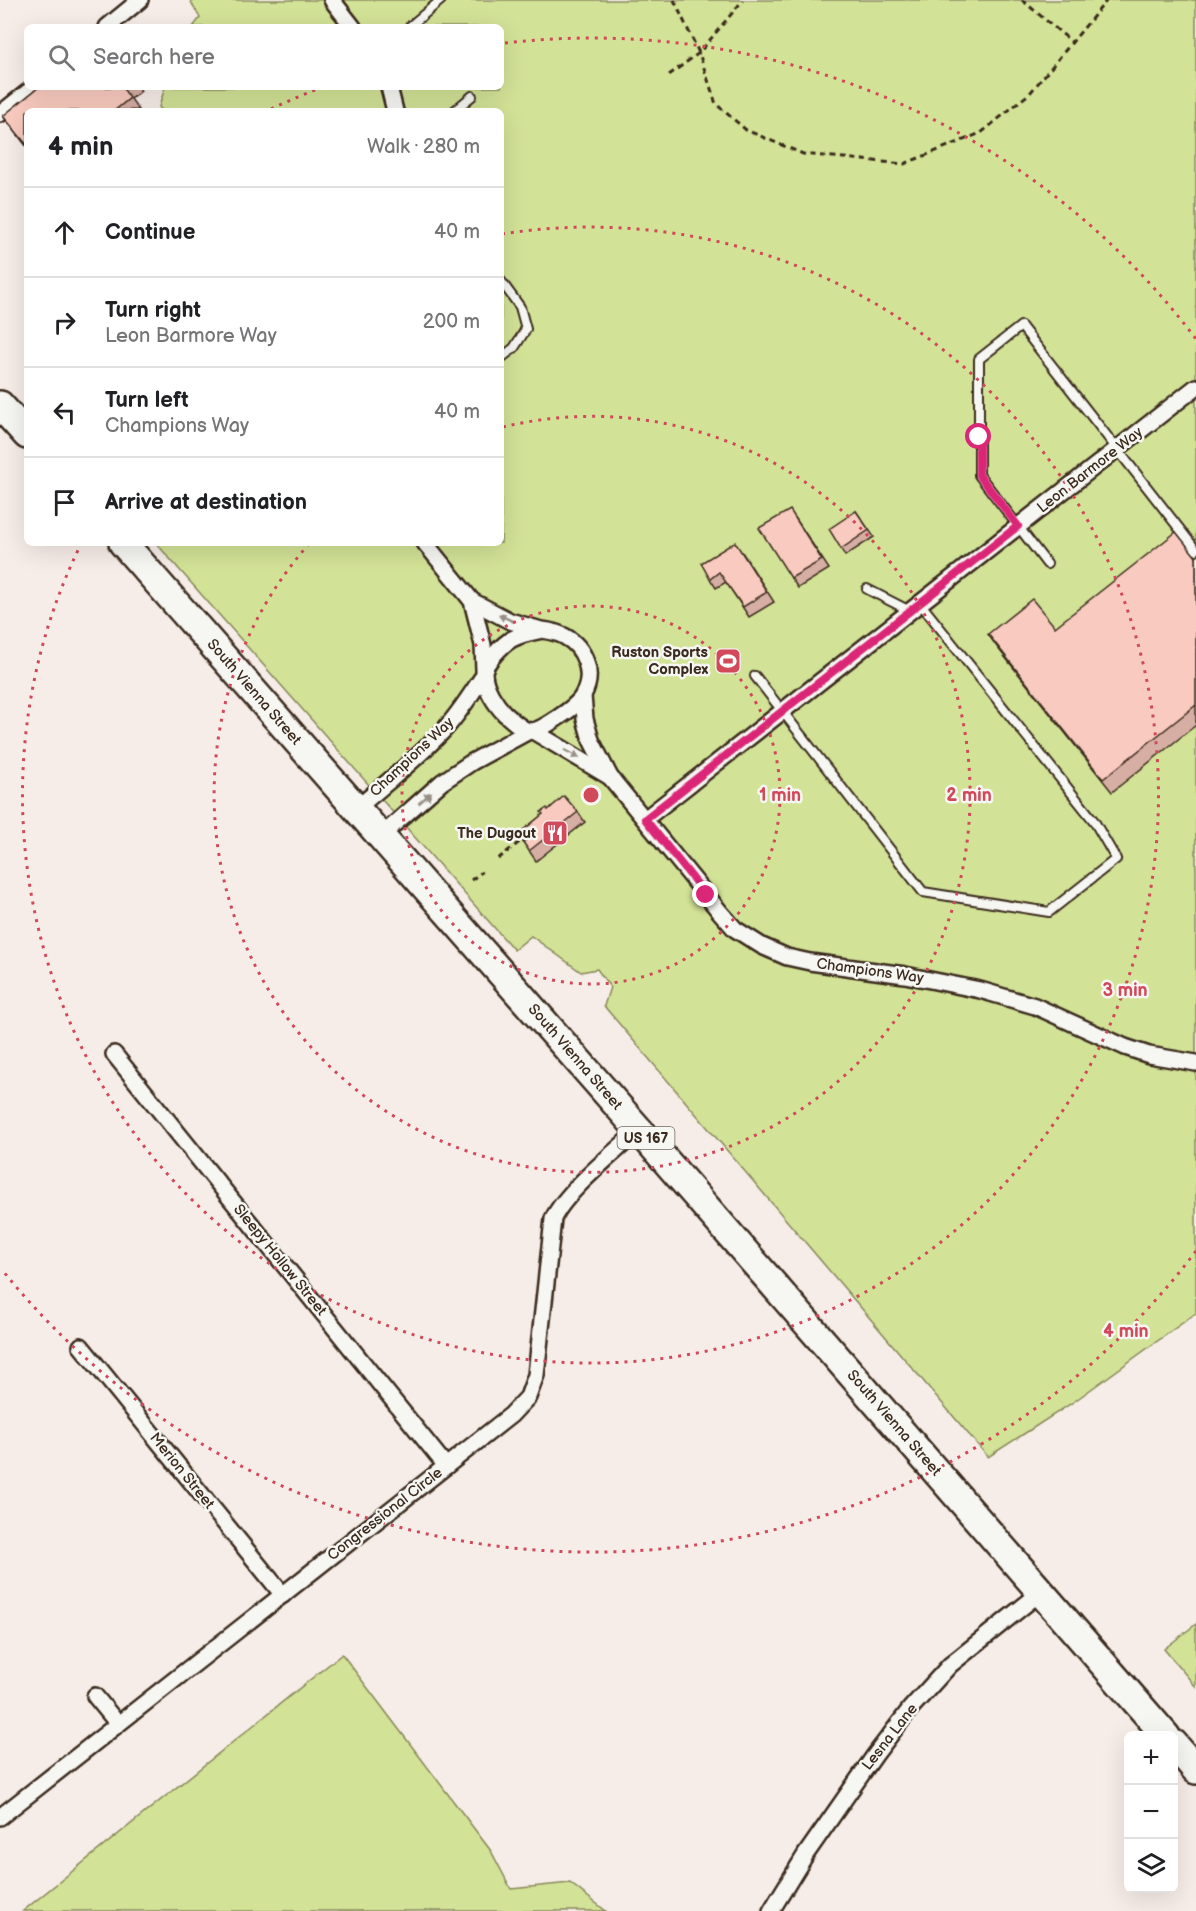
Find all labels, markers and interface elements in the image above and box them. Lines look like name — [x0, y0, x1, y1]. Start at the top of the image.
search box — [24, 24, 504, 90]
icon: search — [45, 41, 78, 74]
text: Search here — [93, 44, 215, 71]
text: 4 min — [48, 132, 113, 163]
text: Walk · 280 m — [367, 135, 480, 159]
icon: ahead — [48, 216, 81, 249]
text: Continue — [105, 219, 195, 246]
text: 40 m — [434, 220, 480, 244]
text: Turn right — [105, 297, 201, 324]
icon: right — [48, 306, 81, 339]
text: 200 m — [423, 310, 480, 334]
text: Leon Barmore Way — [105, 324, 277, 348]
text: Turn left — [105, 387, 189, 414]
icon: left — [48, 396, 81, 429]
text: 40 m — [434, 400, 480, 424]
text: Champions Way — [105, 414, 249, 438]
route start — [965, 423, 991, 449]
street label: Leon Barmore Way — [1033, 423, 1147, 517]
icon: arrive — [48, 486, 81, 519]
text: Arrive at destination — [105, 489, 307, 516]
one-way arrow — [497, 613, 515, 623]
street label: South Vienna Street — [203, 635, 305, 749]
place label: Ruston Sports Complex — [611, 643, 708, 679]
sports icon: Ruston Sports Complex — [713, 646, 743, 676]
street label: Champions Way — [366, 713, 458, 801]
one-way arrow — [563, 749, 580, 759]
centre of rings — [581, 785, 601, 805]
text: 1 min — [759, 785, 801, 806]
text: 2 min — [946, 785, 992, 806]
one-way arrow — [417, 792, 432, 805]
restaurant icon: The Dugout — [540, 818, 570, 848]
place label: The Dugout — [457, 824, 536, 843]
route end — [692, 881, 718, 907]
street label: Champions Way — [815, 954, 925, 988]
text: 3 min — [1102, 980, 1148, 1001]
street label: South Vienna Street — [524, 1000, 626, 1114]
road number: US 167 — [618, 1127, 674, 1149]
street label: Sleepy Hollow Street — [229, 1200, 331, 1320]
text: 4 min — [1103, 1321, 1149, 1342]
street label: South Vienna Street — [843, 1366, 945, 1480]
street label: Merion Street — [145, 1429, 219, 1513]
street label: Congressional Circle — [324, 1463, 446, 1565]
street label: Lesna Lane — [858, 1700, 922, 1774]
map controls — [1124, 1731, 1178, 1893]
button: + — [1124, 1731, 1178, 1785]
button: − — [1124, 1785, 1178, 1839]
button: layers — [1124, 1839, 1178, 1893]

